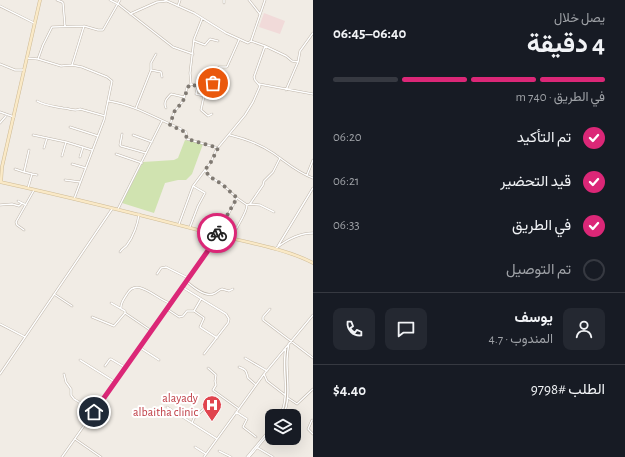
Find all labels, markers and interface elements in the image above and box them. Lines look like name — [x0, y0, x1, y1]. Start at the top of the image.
text: يصل خلال — [554, 12, 605, 25]
text: 06:40–06:45 — [333, 26, 406, 41]
text: 4 دقيقة — [527, 31, 605, 57]
pin — [196, 66, 230, 100]
icon: bag — [202, 72, 224, 94]
text: في الطريق · 740 m — [515, 91, 605, 104]
icon: check — [583, 127, 605, 149]
text: تم التأكيد — [517, 130, 571, 145]
text: 06:20 — [333, 131, 362, 144]
icon: check — [583, 171, 605, 193]
text: قيد التحضير — [500, 174, 571, 189]
text: 06:21 — [333, 175, 359, 188]
courier — [197, 213, 237, 253]
icon: check — [583, 215, 605, 237]
text: في الطريق — [512, 218, 571, 233]
text: 06:33 — [333, 219, 360, 232]
icon: bike — [206, 222, 228, 244]
text: تم التوصيل — [506, 262, 571, 277]
button: phone — [333, 308, 375, 350]
button: chat — [385, 308, 427, 350]
button: person — [563, 308, 605, 350]
text: يوسف — [515, 310, 553, 325]
text: المندوب · 4.7 — [488, 333, 553, 346]
text: الطلب #9798 — [531, 382, 605, 397]
text: $4.40 — [333, 383, 366, 398]
place label: alayady albaitha clinic — [133, 392, 198, 418]
hospital icon: alayady albaitha clinic — [201, 394, 223, 422]
pin — [77, 395, 111, 429]
icon: home — [83, 401, 105, 423]
map controls — [265, 409, 301, 445]
button: layers — [265, 409, 301, 445]

